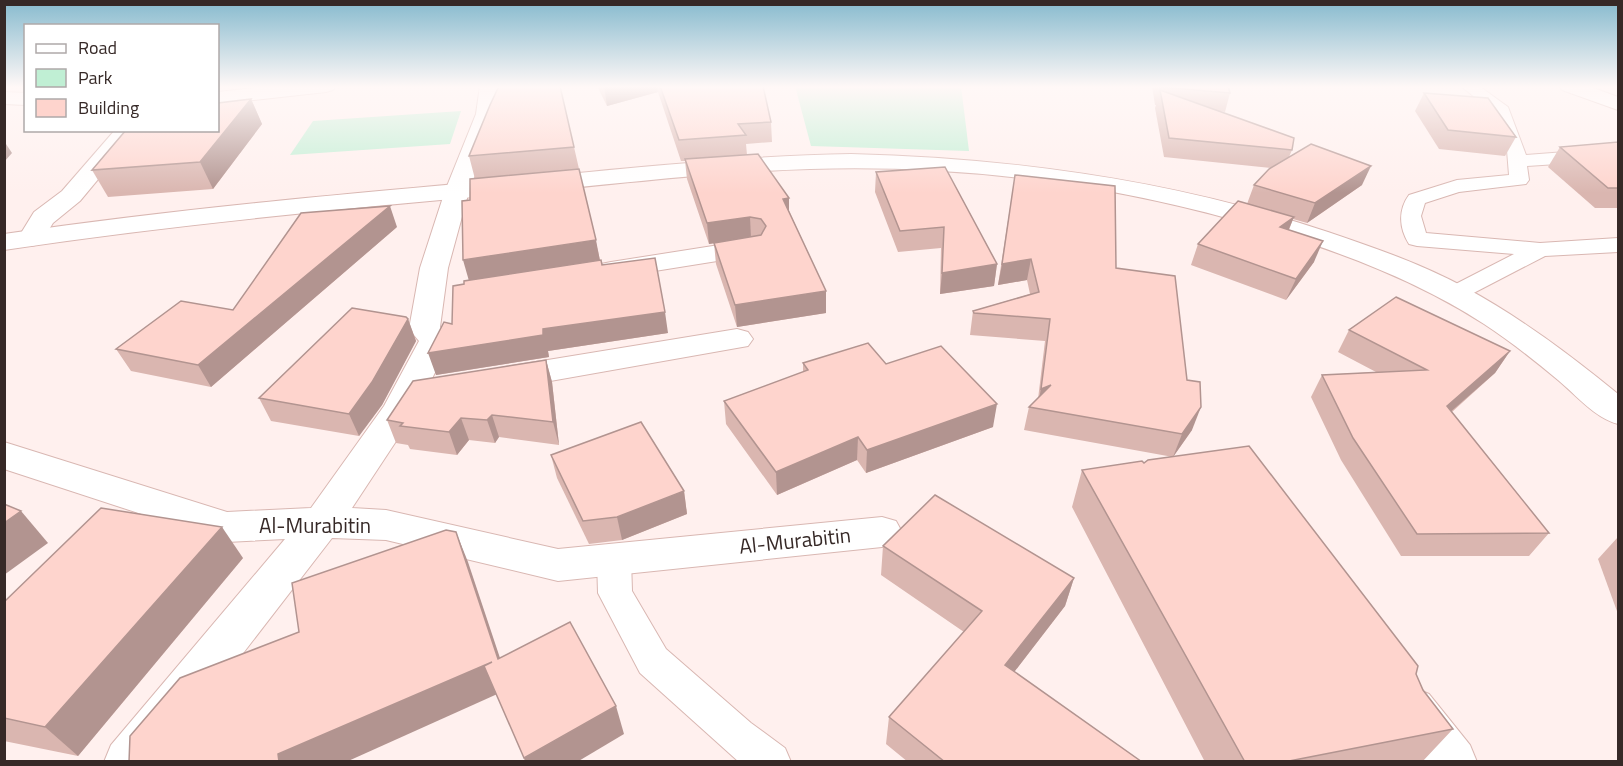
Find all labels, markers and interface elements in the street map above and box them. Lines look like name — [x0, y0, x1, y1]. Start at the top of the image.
legend — [24, 24, 219, 132]
text: Road — [78, 34, 117, 61]
text: Park — [78, 64, 113, 91]
text: Building — [78, 94, 139, 121]
street label: Al-Murabitin — [259, 509, 371, 541]
street label: Al-Murabitin — [738, 518, 852, 562]

